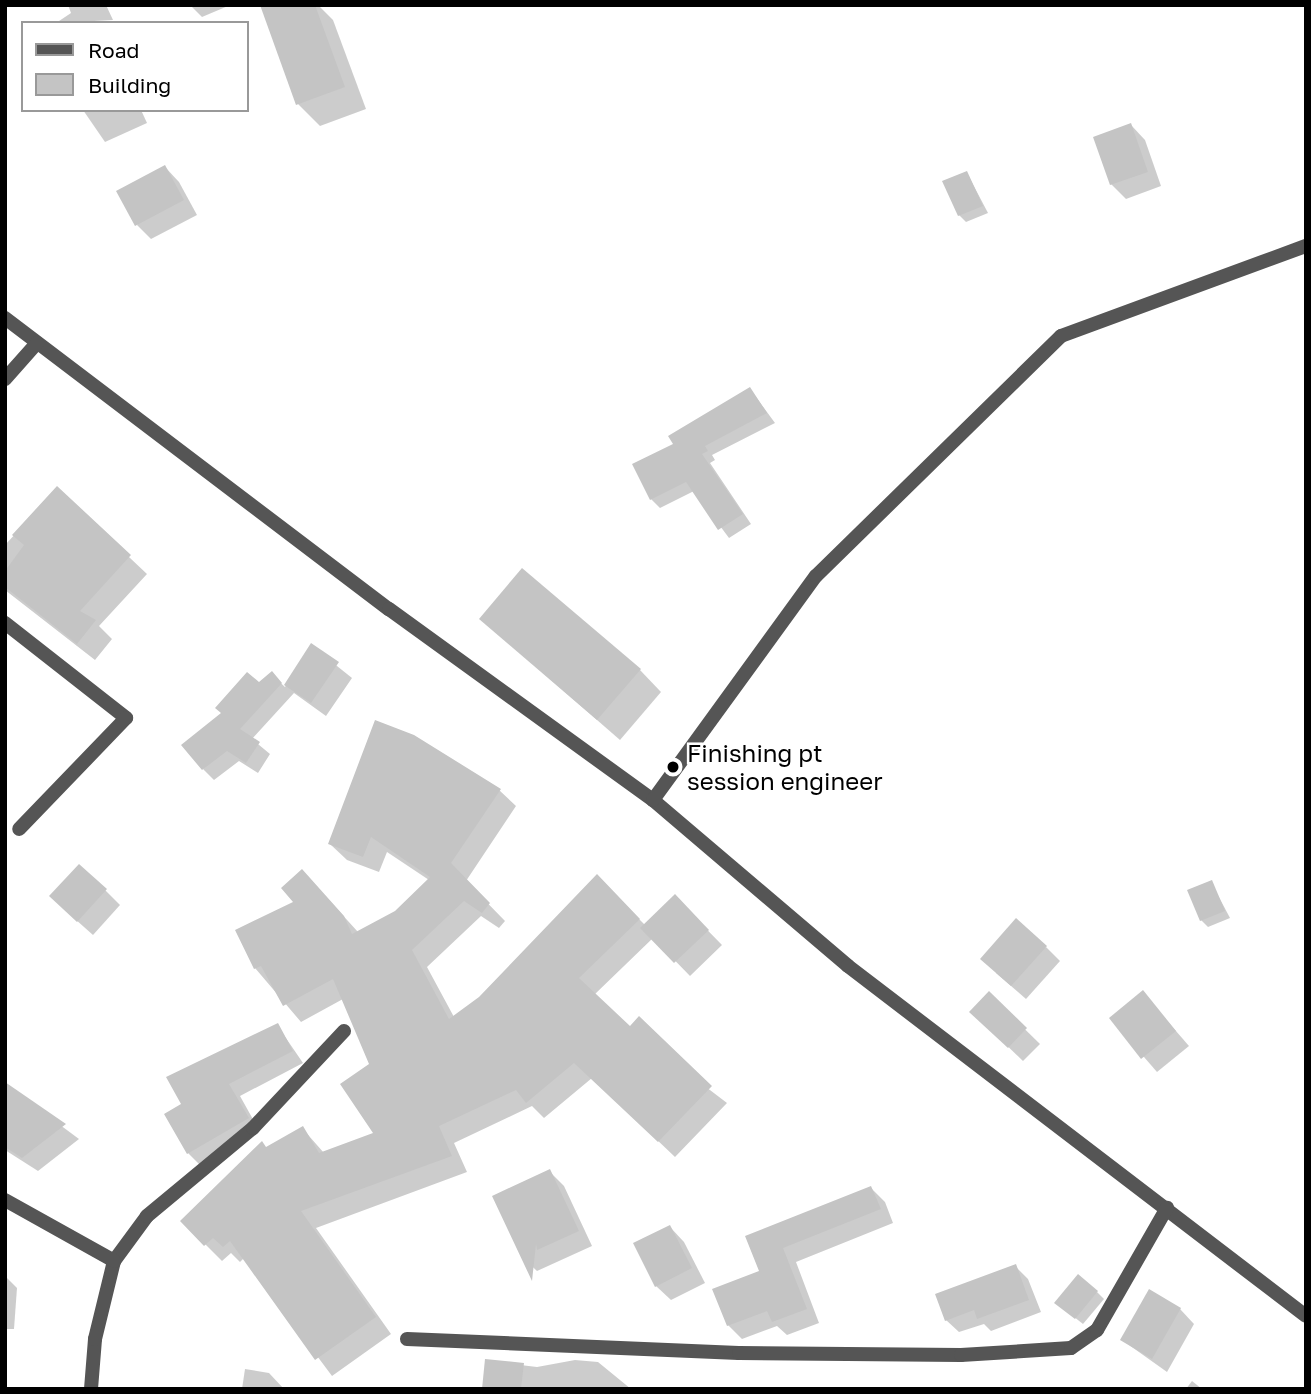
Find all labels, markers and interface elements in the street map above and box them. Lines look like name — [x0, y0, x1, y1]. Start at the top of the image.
legend — [21, 21, 248, 112]
text: Road — [88, 37, 139, 63]
text: Building — [88, 72, 171, 98]
place label: Finishing pt session engineer — [687, 739, 883, 795]
marker: Finishing pt session engineer — [665, 759, 681, 775]

